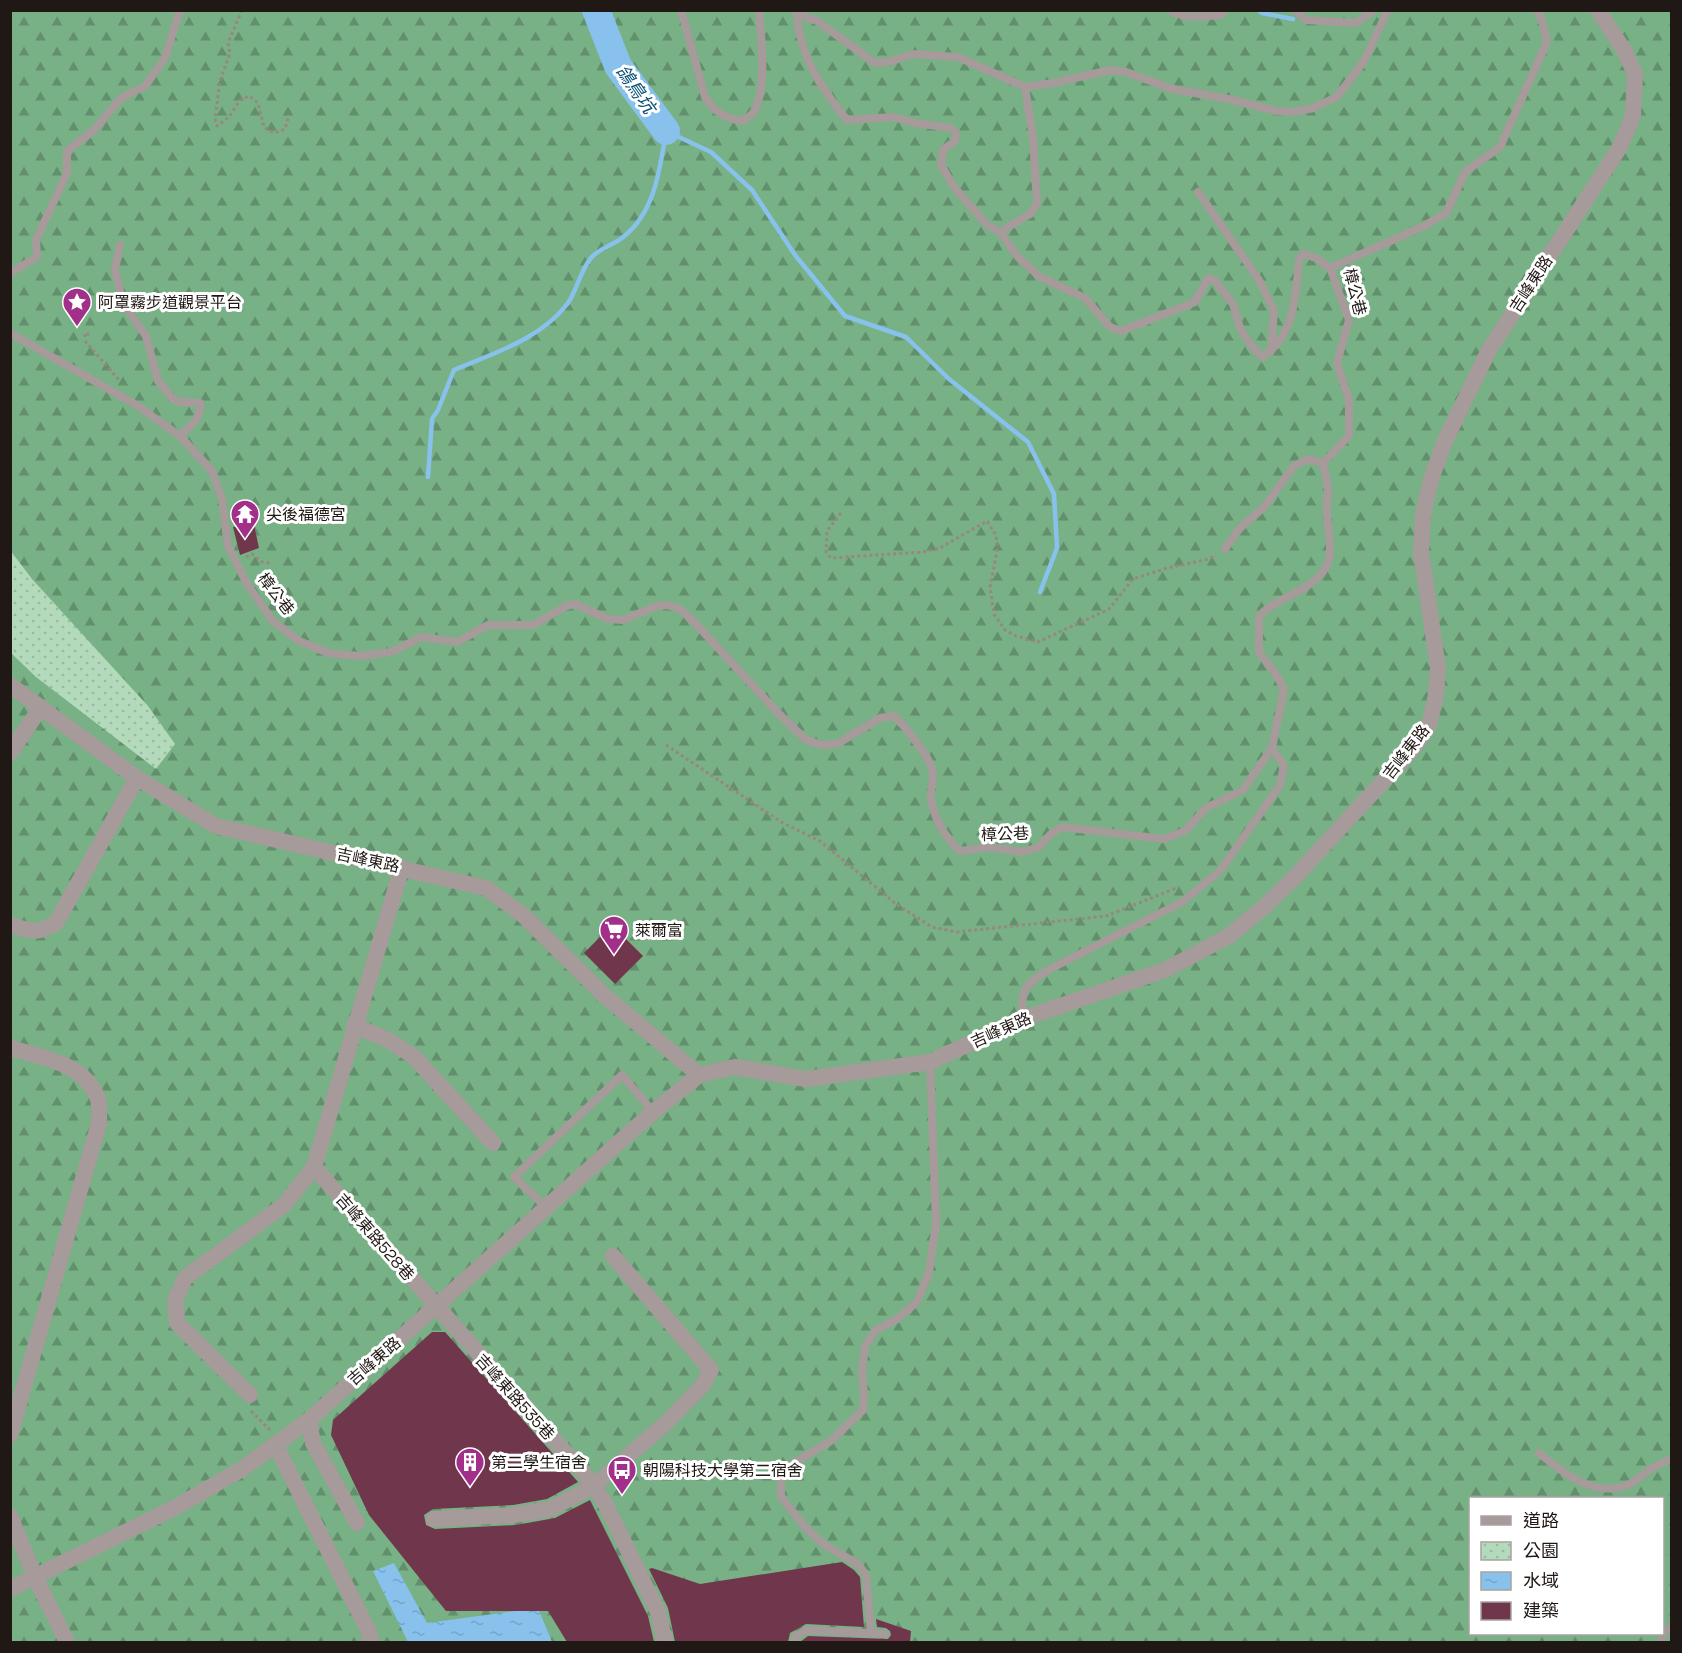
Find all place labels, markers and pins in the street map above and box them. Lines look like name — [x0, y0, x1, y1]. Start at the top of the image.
place icon: 阿罩霧步道觀景平台 — [61, 286, 93, 328]
place label: 阿罩霧步道觀景平台 — [98, 292, 242, 313]
temple icon: 尖後福德宮 — [229, 498, 261, 540]
place label: 尖後福德宮 — [266, 504, 346, 525]
supermarket icon: 萊爾富 — [598, 914, 630, 956]
place label: 萊爾富 — [635, 920, 683, 941]
building icon: 第二學生宿舍 — [454, 1446, 486, 1488]
place label: 第二學生宿舍 — [491, 1452, 587, 1473]
bus stop icon: 朝陽科技大學第二宿舍 — [606, 1454, 638, 1496]
place label: 朝陽科技大學第二宿舍 — [643, 1460, 803, 1481]

